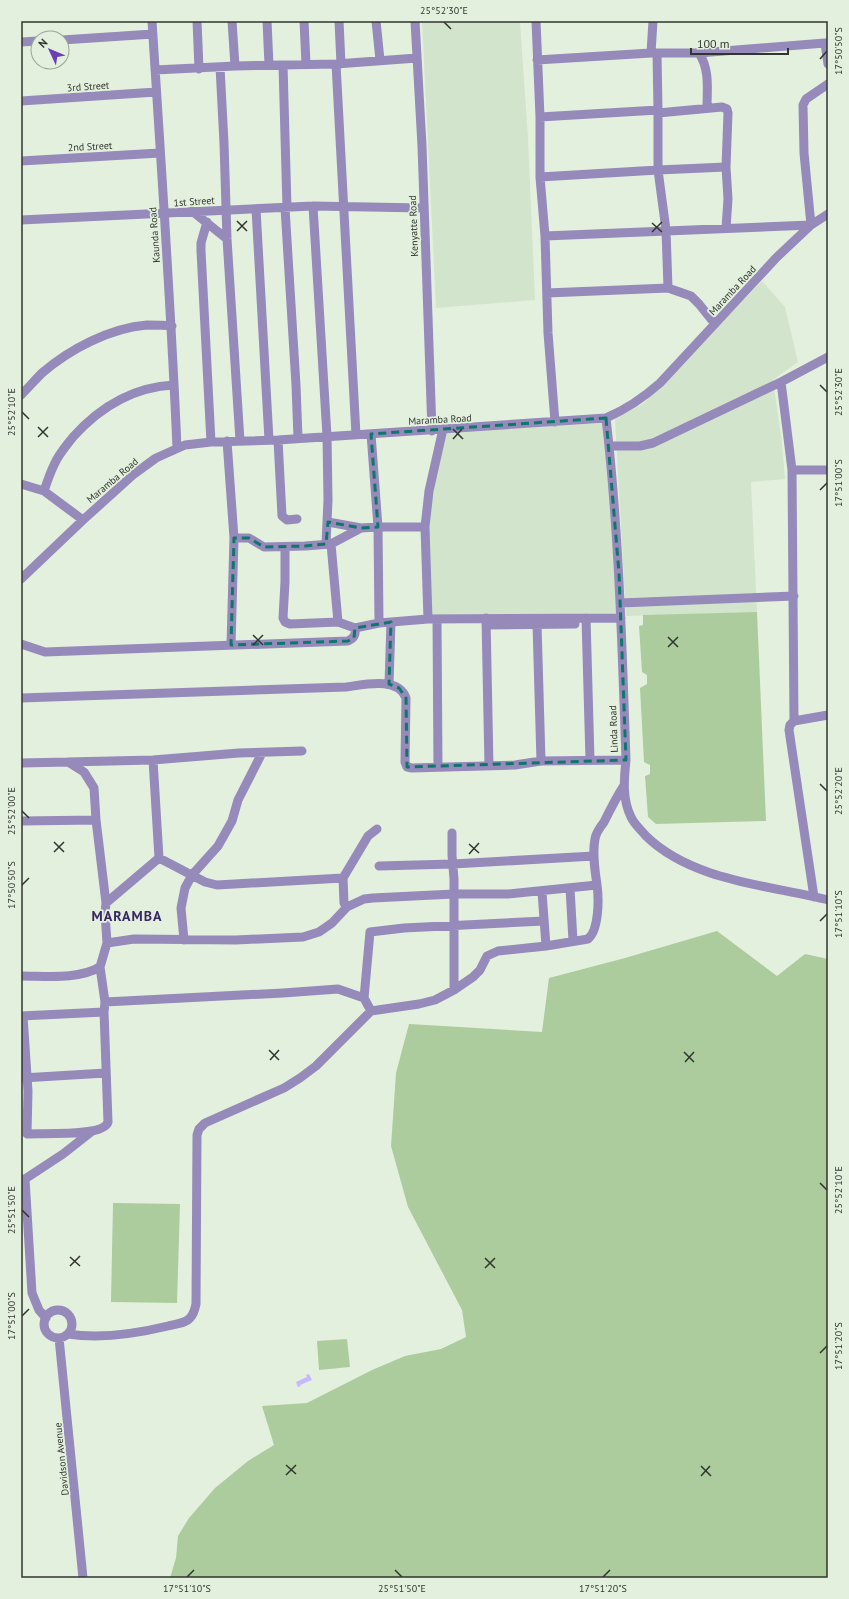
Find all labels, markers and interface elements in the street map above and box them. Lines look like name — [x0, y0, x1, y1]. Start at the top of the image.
text: 25°52'30"E — [420, 4, 468, 17]
text: 17°50'50"S — [832, 27, 845, 75]
north arrow — [30, 30, 70, 70]
scale bar — [691, 30, 788, 56]
text: N — [35, 36, 50, 51]
text: 100 m — [697, 36, 730, 51]
street label: 3rd Street — [66, 78, 110, 94]
street label: 2nd Street — [67, 139, 113, 154]
street label: 1st Street — [173, 194, 216, 209]
street label: Kenyatte Road — [406, 195, 421, 257]
street label: Kaunda Road — [146, 207, 163, 263]
street label: Maramba Road — [706, 263, 759, 318]
text: 25°52'30"E — [832, 368, 845, 416]
text: 25°52'10"E — [5, 388, 18, 436]
street label: Maramba Road — [408, 411, 472, 428]
street label: Maramba Road — [84, 455, 141, 506]
text: 17°51'00"S — [832, 459, 845, 507]
street label: Linda Road — [606, 705, 621, 753]
text: 25°52'20"E — [832, 767, 845, 815]
text: 25°52'00"E — [5, 787, 18, 835]
text: 17°50'50"S — [5, 861, 18, 909]
text: 17°51'10"S — [832, 890, 845, 938]
district label: MARAMBA — [92, 907, 163, 925]
text: 25°52'10"E — [832, 1166, 845, 1214]
text: 25°51'50"E — [5, 1186, 18, 1234]
text: 17°51'00"S — [5, 1292, 18, 1340]
text: 17°51'20"S — [832, 1322, 845, 1370]
street label: Davidson Avenue — [51, 1422, 72, 1496]
text: 17°51'10"S — [163, 1582, 211, 1595]
text: 25°51'50"E — [378, 1582, 426, 1595]
text: 17°51'20"S — [579, 1582, 627, 1595]

